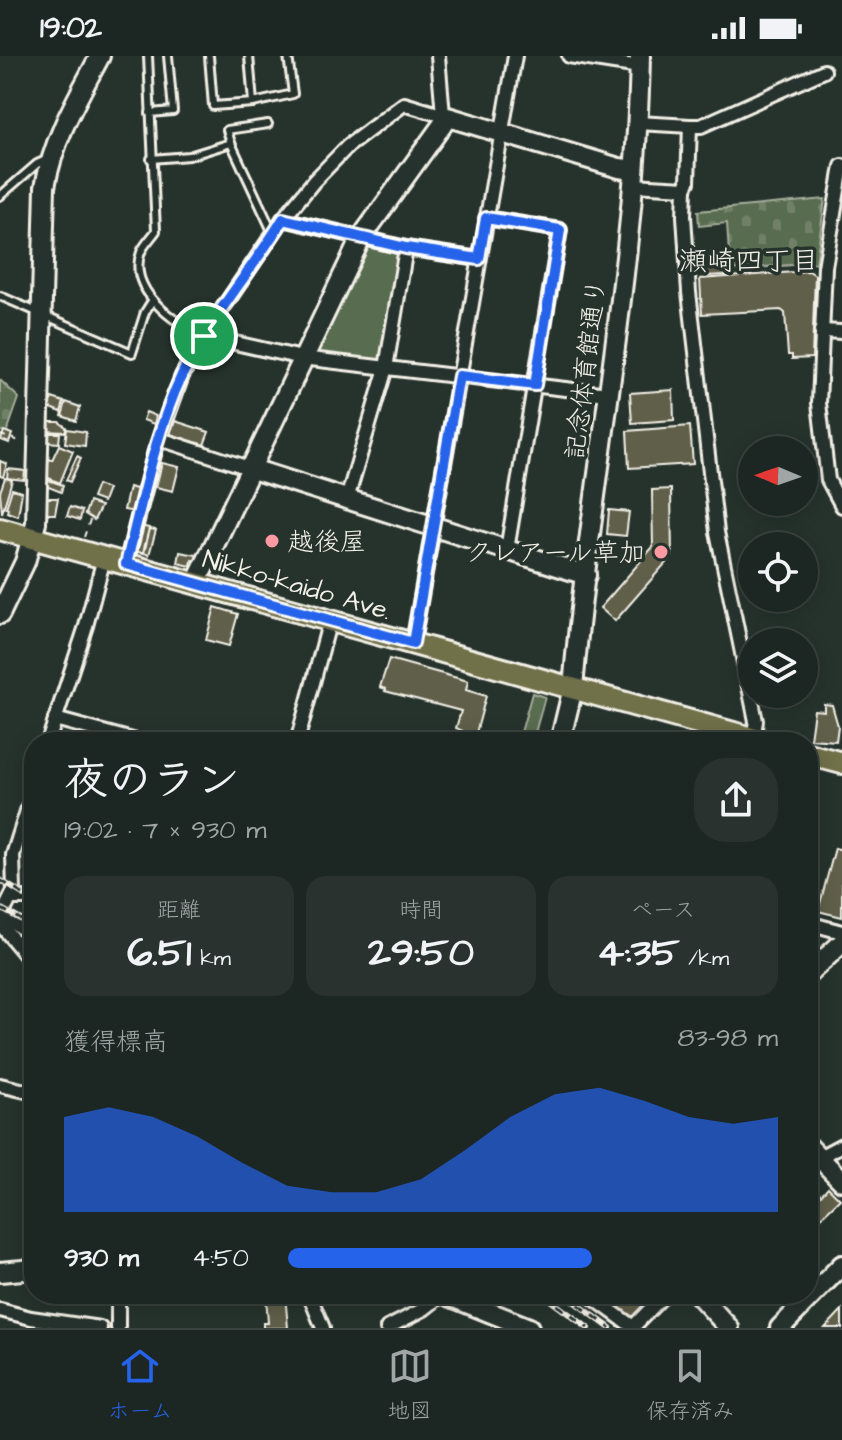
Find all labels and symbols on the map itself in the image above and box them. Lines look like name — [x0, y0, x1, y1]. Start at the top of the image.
district label: 瀬崎四丁目 — [679, 242, 819, 281]
street label: 記念体育館通り — [557, 277, 615, 462]
pin — [170, 302, 238, 370]
north arrow — [738, 436, 818, 516]
place label: 越後屋 — [288, 524, 366, 560]
marker: 越後屋 — [263, 532, 281, 550]
place label: クレアール草加 — [466, 535, 645, 571]
street label: Nikko-kaido Ave. — [198, 541, 395, 629]
marker: クレアール草加 — [652, 543, 670, 561]

